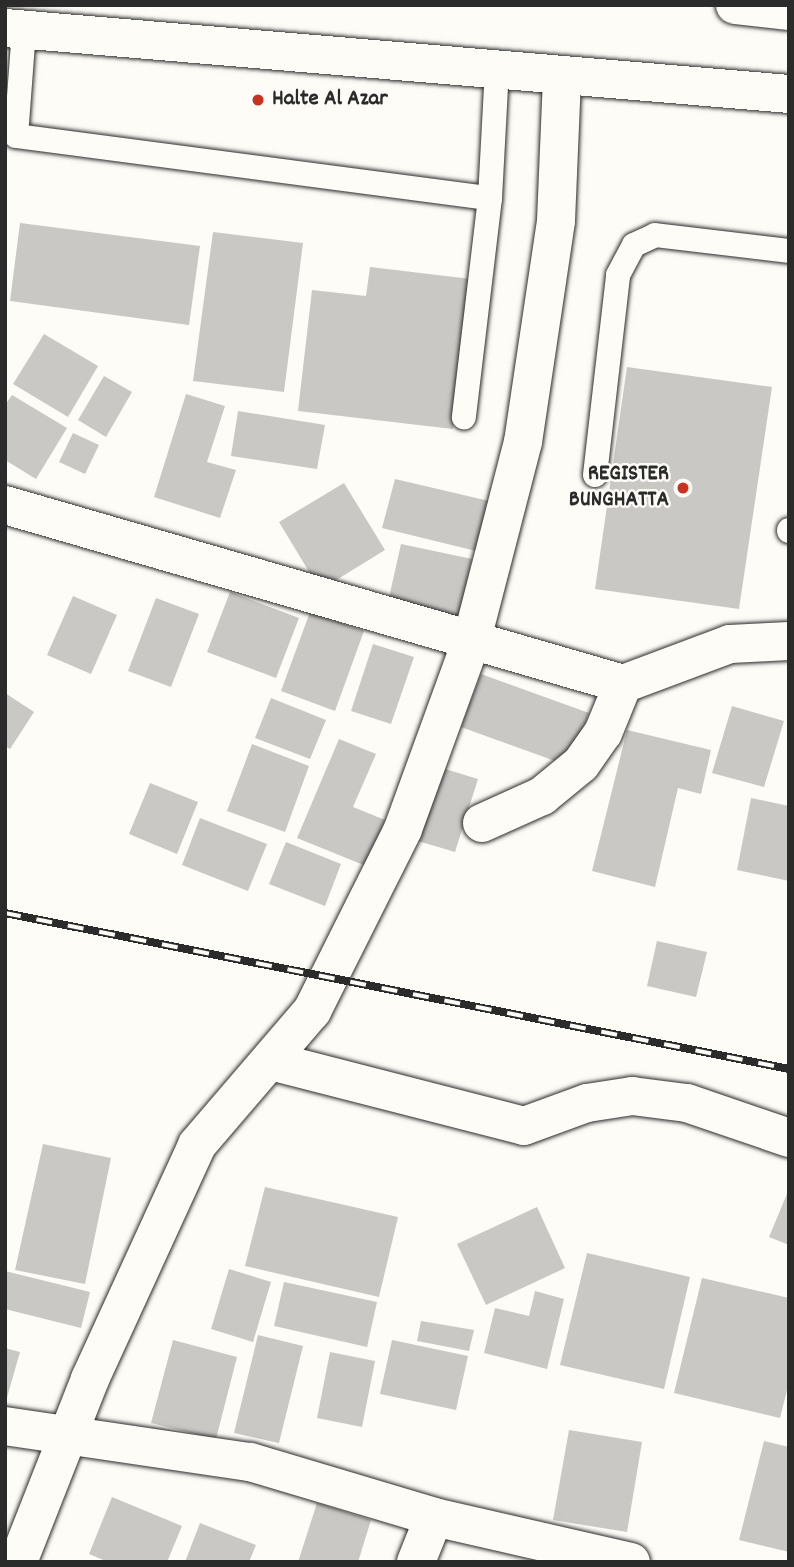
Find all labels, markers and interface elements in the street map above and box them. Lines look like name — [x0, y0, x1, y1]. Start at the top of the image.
place label: Halte Al Azar — [272, 86, 388, 114]
marker: Halte Al Azar — [250, 92, 266, 108]
place label: REGISTER BUNGHATTA — [569, 461, 669, 515]
marker: REGISTER BUNGHATTA — [675, 480, 691, 496]

